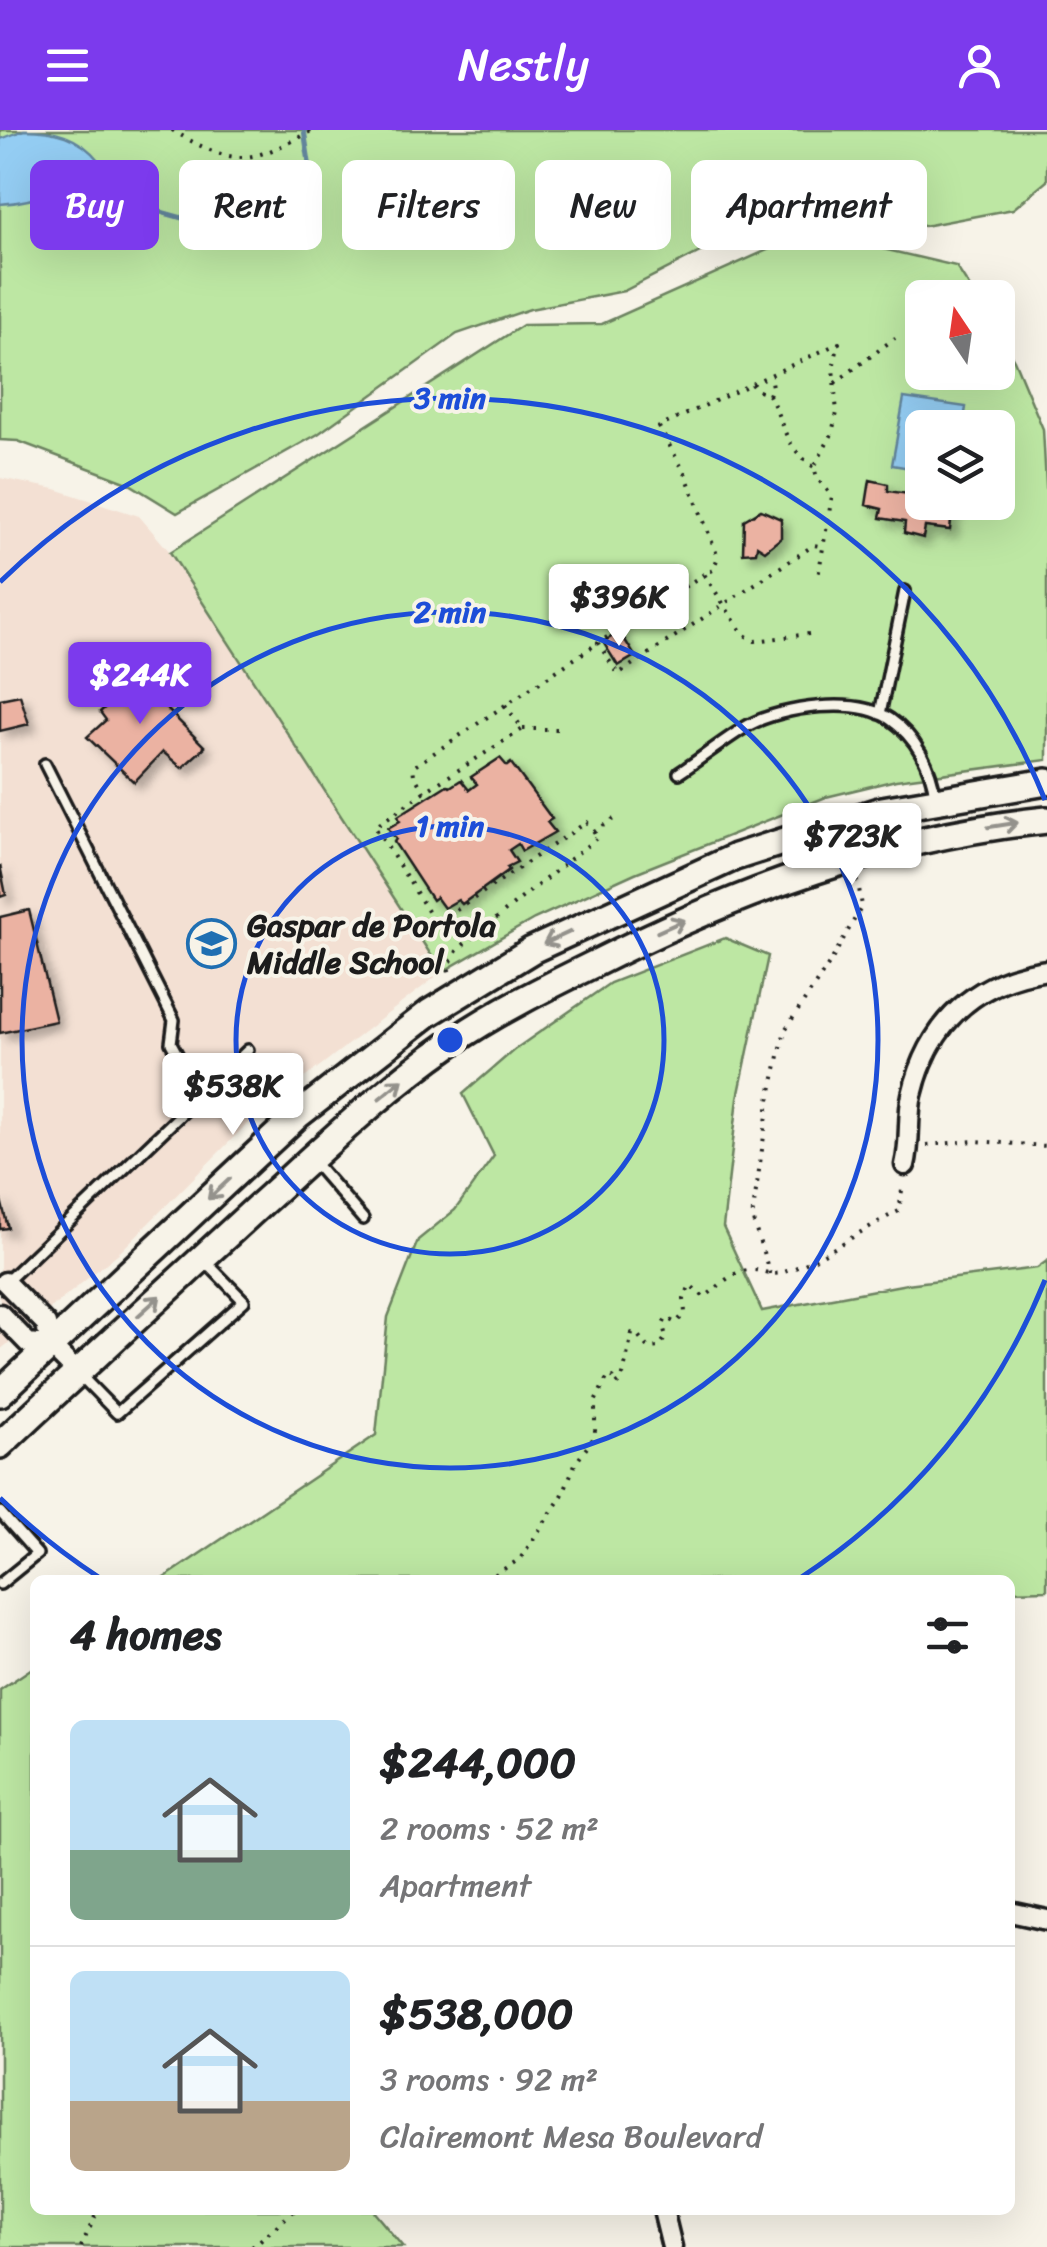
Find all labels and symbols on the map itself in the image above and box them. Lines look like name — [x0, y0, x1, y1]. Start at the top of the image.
north arrow — [905, 280, 1015, 390]
text: 3 min — [413, 371, 487, 425]
pin: $396K — [549, 564, 689, 649]
text: 2 min — [414, 585, 487, 639]
pin: $244K — [70, 642, 210, 727]
text: 1 min — [416, 799, 485, 853]
pin: $723K — [782, 803, 922, 888]
one-way arrow — [986, 816, 1019, 834]
place label: Gaspar de Portola Middle School — [246, 897, 497, 991]
one-way arrow — [655, 916, 686, 934]
school or university icon: Gaspar de Portola Middle School — [186, 917, 238, 969]
one-way arrow — [543, 930, 573, 949]
centre of rings — [432, 1022, 468, 1058]
pin: $538K — [163, 1053, 303, 1138]
one-way arrow — [378, 1078, 404, 1100]
one-way arrow — [207, 1177, 232, 1200]
one-way arrow — [136, 1295, 162, 1319]

